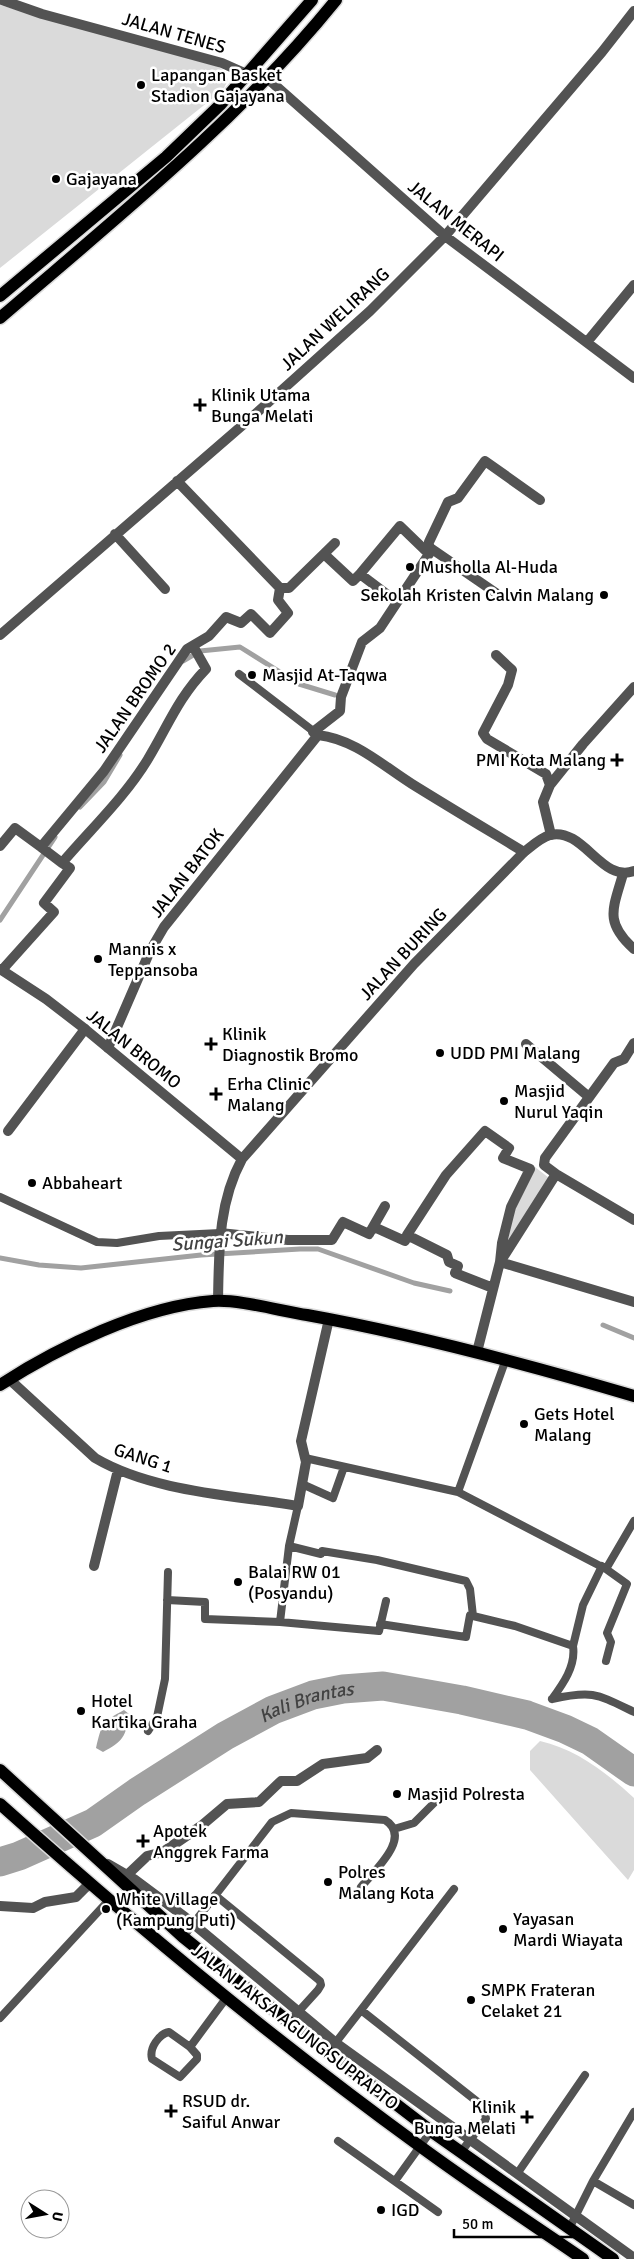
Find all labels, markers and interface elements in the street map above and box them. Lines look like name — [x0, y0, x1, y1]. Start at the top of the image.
street label: JALAN TENES — [120, 8, 228, 58]
place label: Lapangan Basket Stadion Gajayana — [151, 64, 285, 107]
marker: Lapangan Basket Stadion Gajayana — [135, 79, 147, 91]
place label: Gajayana — [66, 168, 137, 190]
marker: Gajayana — [50, 173, 62, 185]
street label: JALAN MERAPI — [404, 176, 508, 266]
street label: JALAN WELIRANG — [276, 263, 394, 375]
place label: Klinik Utama Bunga Melati — [211, 384, 313, 427]
marker: Klinik Utama Bunga Melati — [193, 398, 207, 412]
place label: Musholla Al-Huda — [420, 556, 558, 578]
marker: Musholla Al-Huda — [404, 561, 416, 573]
place label: Sekolah Kristen Calvin Malang — [360, 584, 594, 606]
marker: Sekolah Kristen Calvin Malang — [598, 589, 610, 601]
street label: JALAN BROMO 2 — [89, 639, 181, 757]
place label: Masjid At-Taqwa — [262, 664, 387, 686]
marker: Masjid At-Taqwa — [246, 669, 258, 681]
place label: PMI Kota Malang — [476, 749, 606, 771]
marker: PMI Kota Malang — [610, 753, 624, 767]
street label: JALAN BATOK — [145, 824, 229, 922]
street label: JALAN BURING — [355, 903, 451, 1005]
place label: Mannis x Teppansoba — [108, 938, 198, 981]
marker: Mannis x Teppansoba — [92, 953, 104, 965]
street label: JALAN BROMO — [82, 1004, 186, 1094]
place label: Klinik Diagnostik Bromo — [222, 1023, 358, 1066]
marker: Klinik Diagnostik Bromo — [204, 1037, 218, 1051]
place label: UDD PMI Malang — [450, 1042, 580, 1064]
marker: UDD PMI Malang — [434, 1047, 446, 1059]
place label: Erha Clinic Malang — [227, 1073, 311, 1116]
place label: Masjid Nurul Yaqin — [514, 1080, 603, 1123]
marker: Erha Clinic Malang — [209, 1087, 223, 1101]
marker: Masjid Nurul Yaqin — [498, 1095, 510, 1107]
place label: Abbaheart — [42, 1172, 122, 1194]
marker: Abbaheart — [26, 1177, 38, 1189]
water label: Sungai Sukun — [171, 1225, 284, 1257]
place label: Gets Hotel Malang — [534, 1403, 614, 1446]
marker: Gets Hotel Malang — [518, 1418, 530, 1430]
street label: GANG 1 — [111, 1438, 175, 1478]
place label: Balai RW 01 (Posyandu) — [248, 1561, 341, 1604]
marker: Balai RW 01 (Posyandu) — [232, 1576, 244, 1588]
water label: Kali Brantas — [255, 1677, 356, 1729]
place label: Hotel Kartika Graha — [91, 1690, 197, 1733]
marker: Hotel Kartika Graha — [75, 1705, 87, 1717]
place label: Masjid Polresta — [407, 1783, 525, 1805]
marker: Masjid Polresta — [391, 1788, 403, 1800]
place label: Apotek Anggrek Farma — [153, 1820, 269, 1863]
marker: Apotek Anggrek Farma — [137, 1835, 149, 1847]
place label: Polres Malang Kota — [338, 1861, 434, 1904]
marker: Polres Malang Kota — [322, 1876, 334, 1888]
place label: White Village (Kampung Puti) — [116, 1888, 236, 1931]
marker: White Village (Kampung Puti) — [100, 1903, 112, 1915]
place label: Yayasan Mardi Wiayata — [513, 1908, 623, 1951]
marker: Yayasan Mardi Wiayata — [497, 1923, 509, 1935]
street label: JALAN JAKSA AGUNG SUPRAPTO — [187, 1939, 403, 2115]
place label: SMPK Frateran Celaket 21 — [481, 1979, 595, 2022]
marker: SMPK Frateran Celaket 21 — [465, 1994, 477, 2006]
place label: RSUD dr. Saiful Anwar — [182, 2090, 281, 2133]
place label: Klinik Bunga Melati — [414, 2096, 516, 2139]
marker: RSUD dr. Saiful Anwar — [164, 2104, 178, 2118]
marker: Klinik Bunga Melati — [520, 2110, 534, 2124]
north arrow — [20, 2189, 70, 2239]
place label: IGD — [391, 2199, 420, 2221]
marker: IGD — [375, 2204, 387, 2216]
scale bar — [454, 2206, 575, 2238]
text: U — [48, 2210, 67, 2223]
text: 50 m — [462, 2215, 493, 2233]

